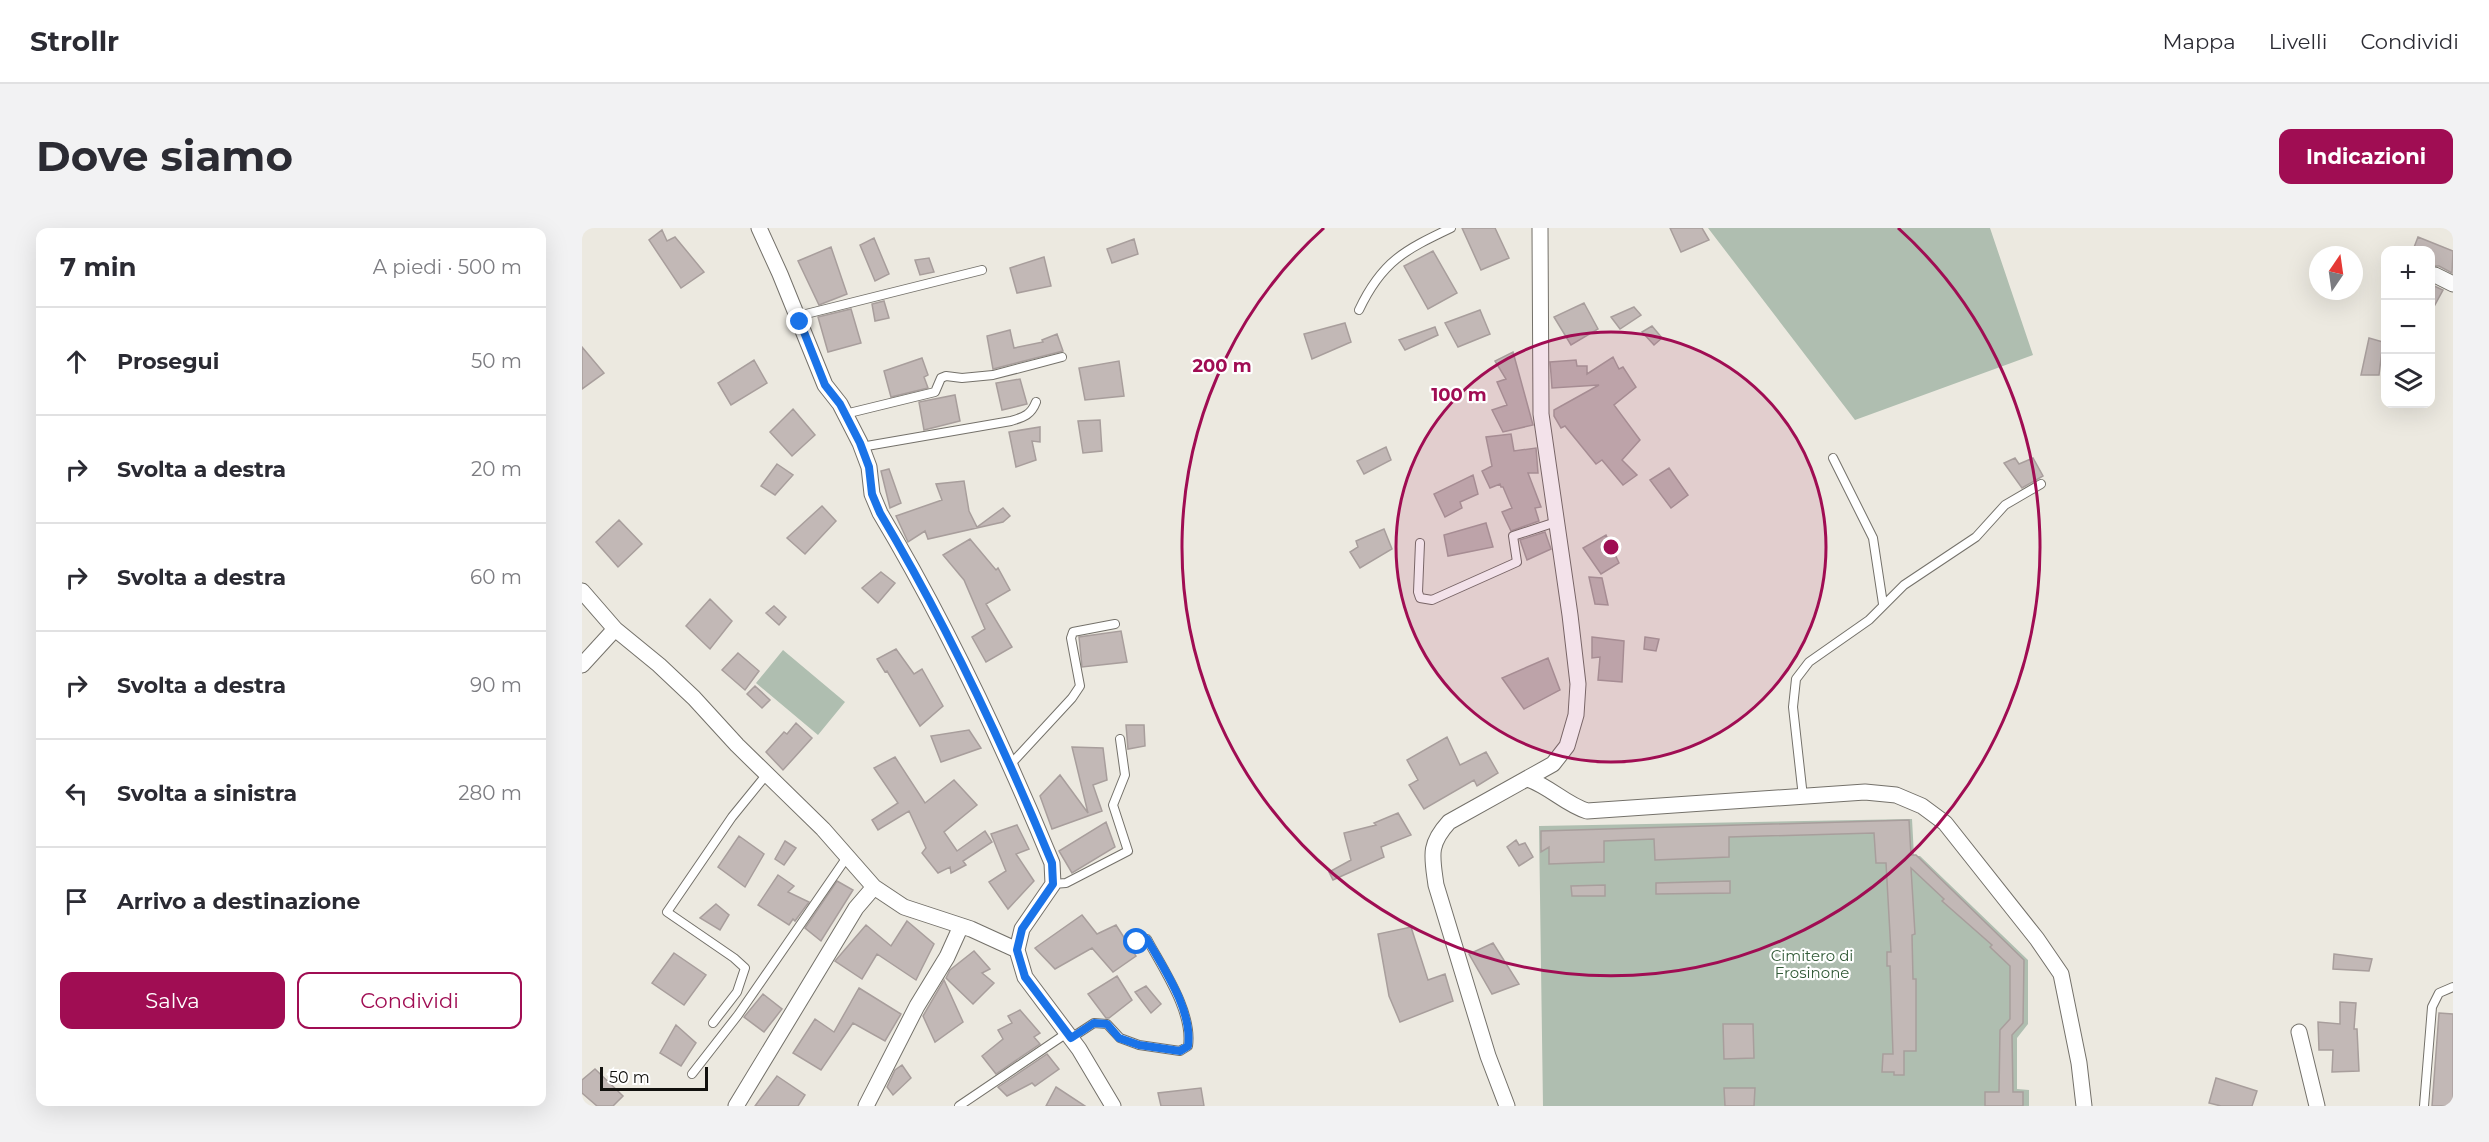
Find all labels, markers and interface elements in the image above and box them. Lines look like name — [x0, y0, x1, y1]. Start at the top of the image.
text: Strollr — [30, 24, 119, 58]
text: Mappa — [2162, 29, 2236, 54]
text: Livelli — [2269, 29, 2327, 54]
text: Condividi — [2360, 29, 2459, 54]
button: Indicazioni — [2279, 129, 2453, 184]
text: Dove siamo — [36, 130, 293, 182]
north arrow — [2309, 246, 2363, 300]
map controls — [2381, 246, 2435, 408]
button: + — [2381, 246, 2435, 300]
text: 7 min — [60, 251, 137, 283]
text: A piedi · 500 m — [373, 255, 522, 279]
button: − — [2381, 300, 2435, 354]
route end — [786, 308, 812, 334]
icon: ahead — [60, 345, 93, 378]
text: Prosegui — [117, 348, 219, 375]
text: 50 m — [471, 349, 522, 373]
button: layers — [2381, 354, 2435, 408]
text: 200 m — [1192, 355, 1252, 377]
text: 100 m — [1431, 384, 1487, 406]
icon: right — [60, 453, 93, 486]
text: Svolta a destra — [117, 456, 286, 483]
text: 20 m — [471, 457, 522, 481]
centre of rings — [1601, 537, 1621, 557]
icon: right — [60, 561, 93, 594]
text: Svolta a destra — [117, 564, 286, 591]
text: 60 m — [470, 565, 522, 589]
icon: right — [60, 669, 93, 702]
text: Svolta a destra — [117, 672, 286, 699]
text: 90 m — [470, 673, 522, 697]
icon: left — [60, 777, 93, 810]
text: Svolta a sinistra — [117, 780, 297, 807]
text: 280 m — [458, 781, 522, 805]
icon: arrive — [60, 885, 93, 918]
text: Arrivo a destinazione — [117, 888, 360, 915]
route start — [1123, 928, 1149, 954]
park label: Cimitero di Frosinone — [1771, 946, 1853, 982]
button: Salva — [60, 972, 285, 1029]
button: Condividi — [297, 972, 522, 1029]
scale bar — [600, 1064, 708, 1092]
text: 50 m — [609, 1068, 650, 1087]

